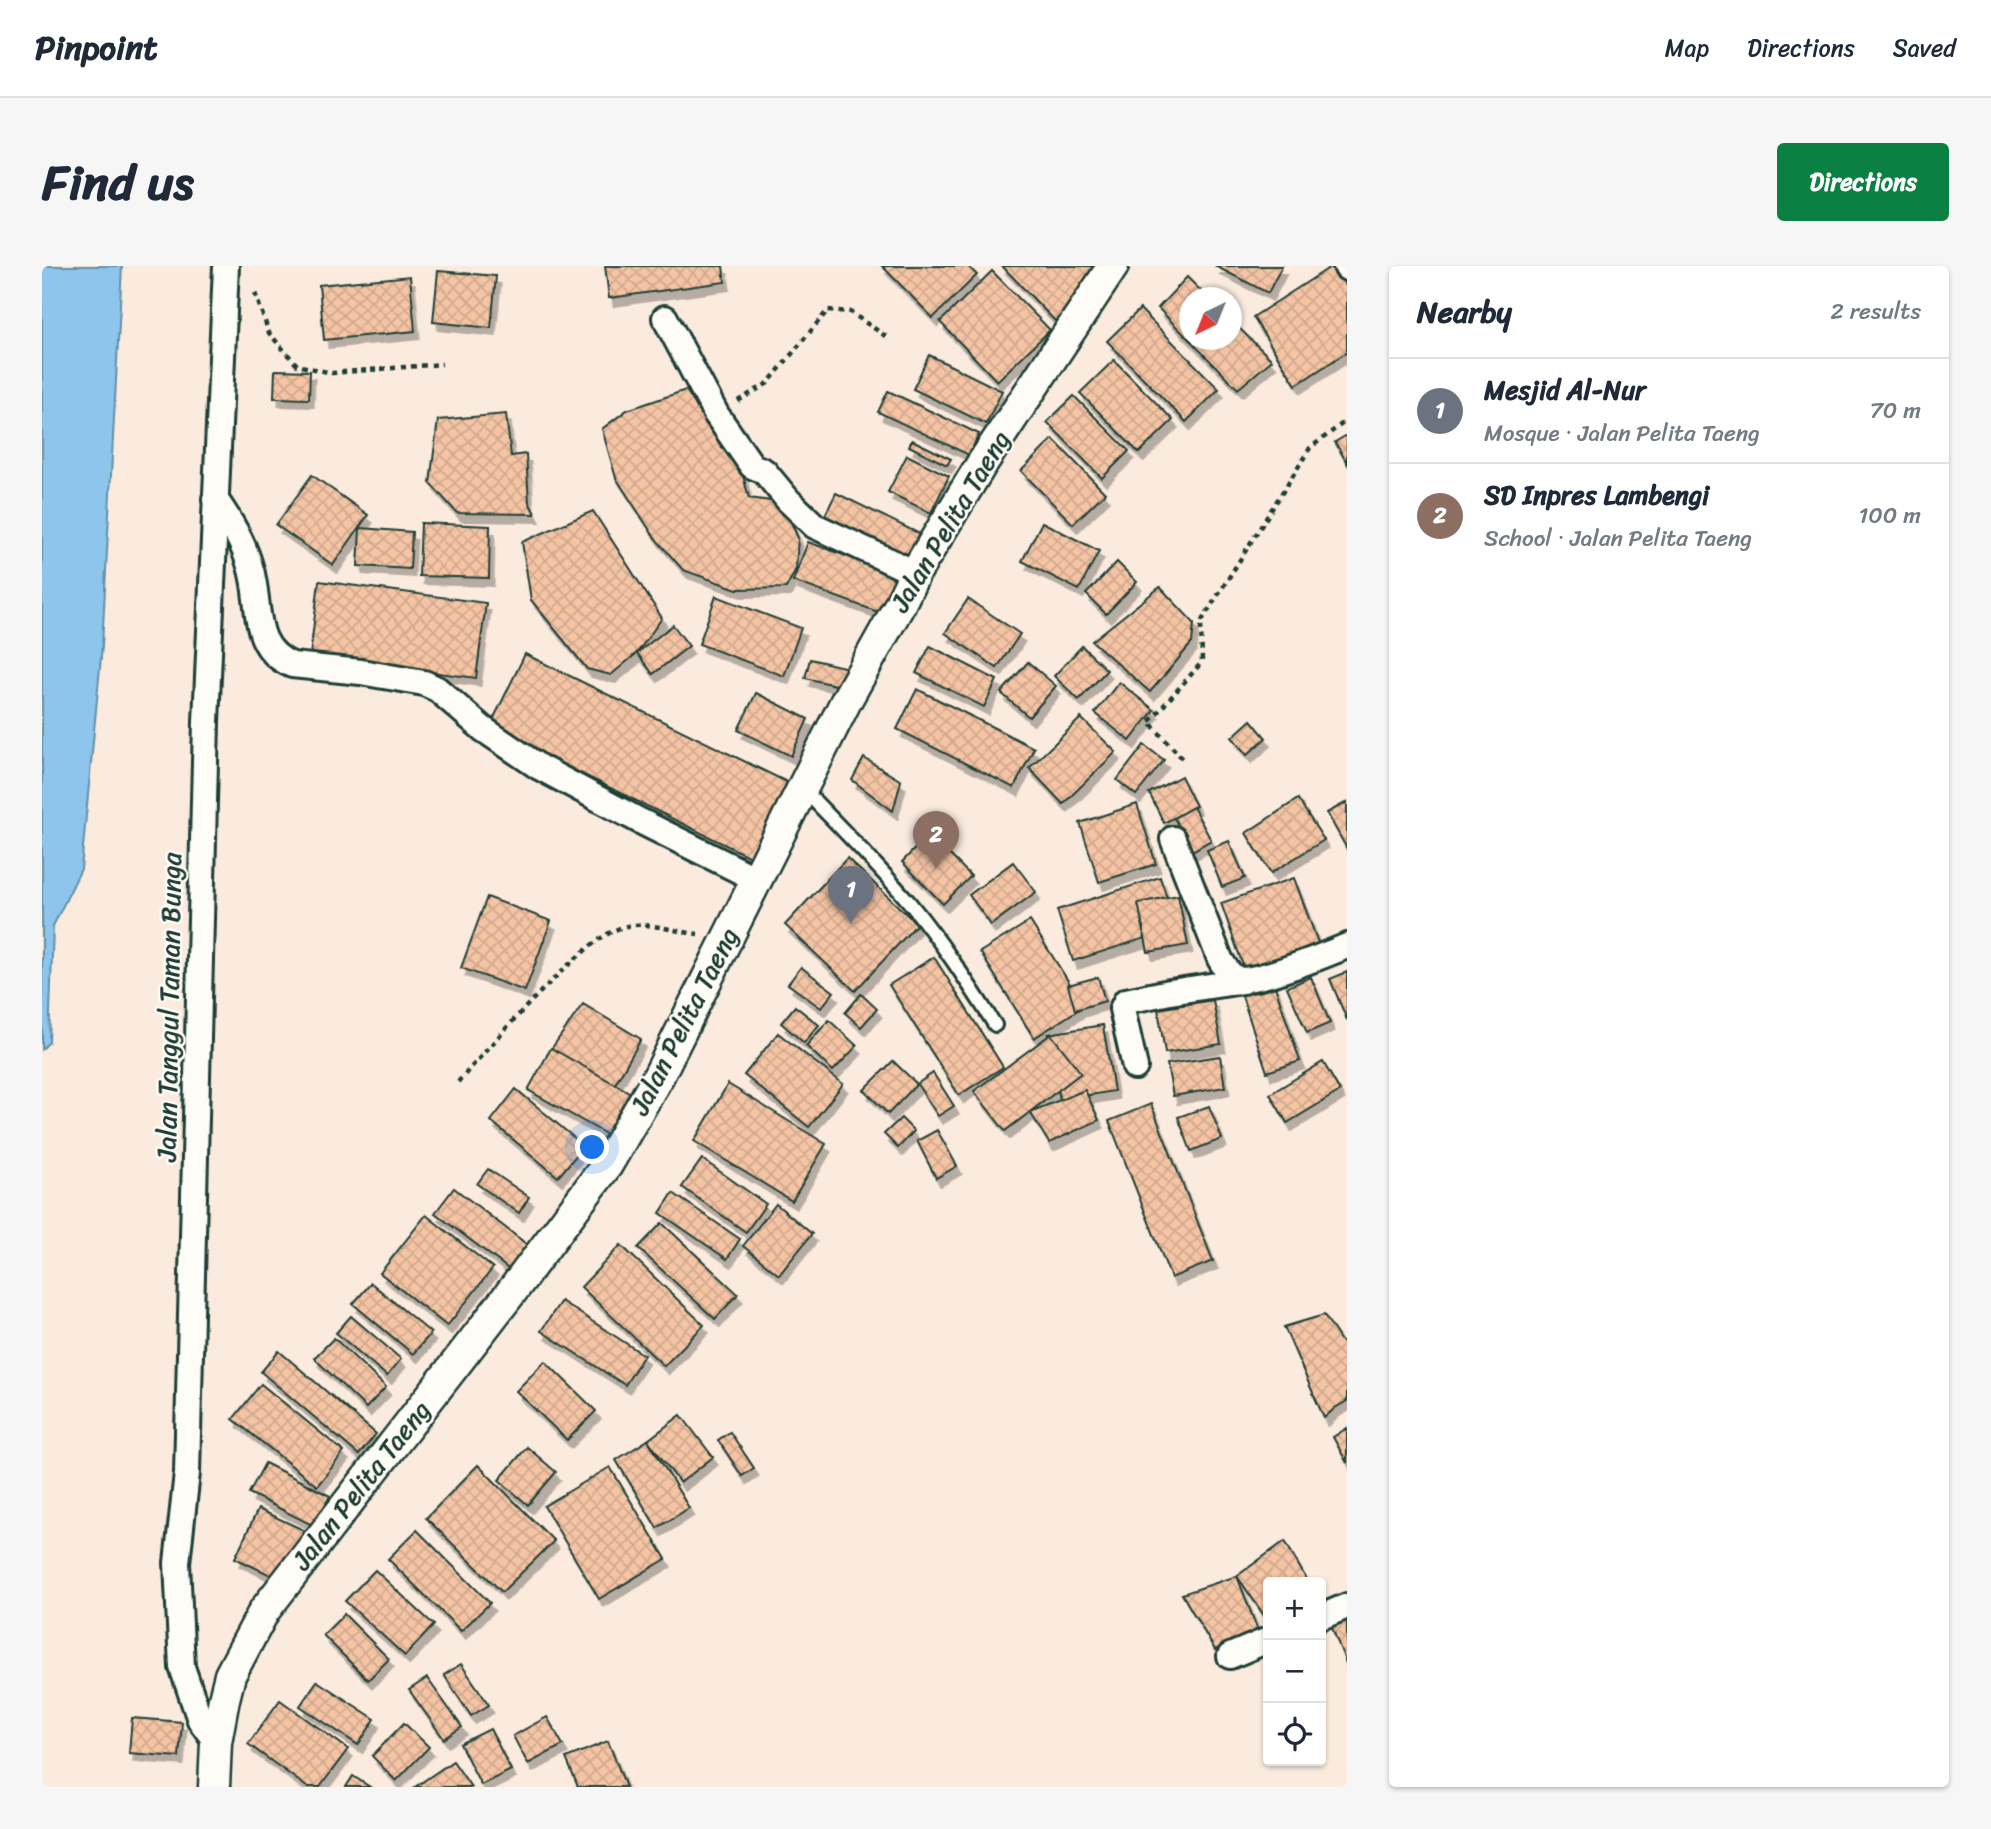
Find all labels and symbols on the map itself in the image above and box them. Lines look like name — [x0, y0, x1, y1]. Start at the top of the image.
north arrow — [1179, 287, 1242, 350]
street label: Jalan Pelita Taeng — [877, 421, 1023, 622]
pin: 2 — [913, 811, 959, 869]
street label: Jalan Tanggul Taman Bunga — [143, 851, 195, 1163]
pin: 1 — [828, 866, 874, 924]
street label: Jalan Pelita Taeng — [616, 919, 751, 1124]
your location — [575, 1130, 609, 1164]
street label: Jalan Pelita Taeng — [279, 1390, 442, 1581]

